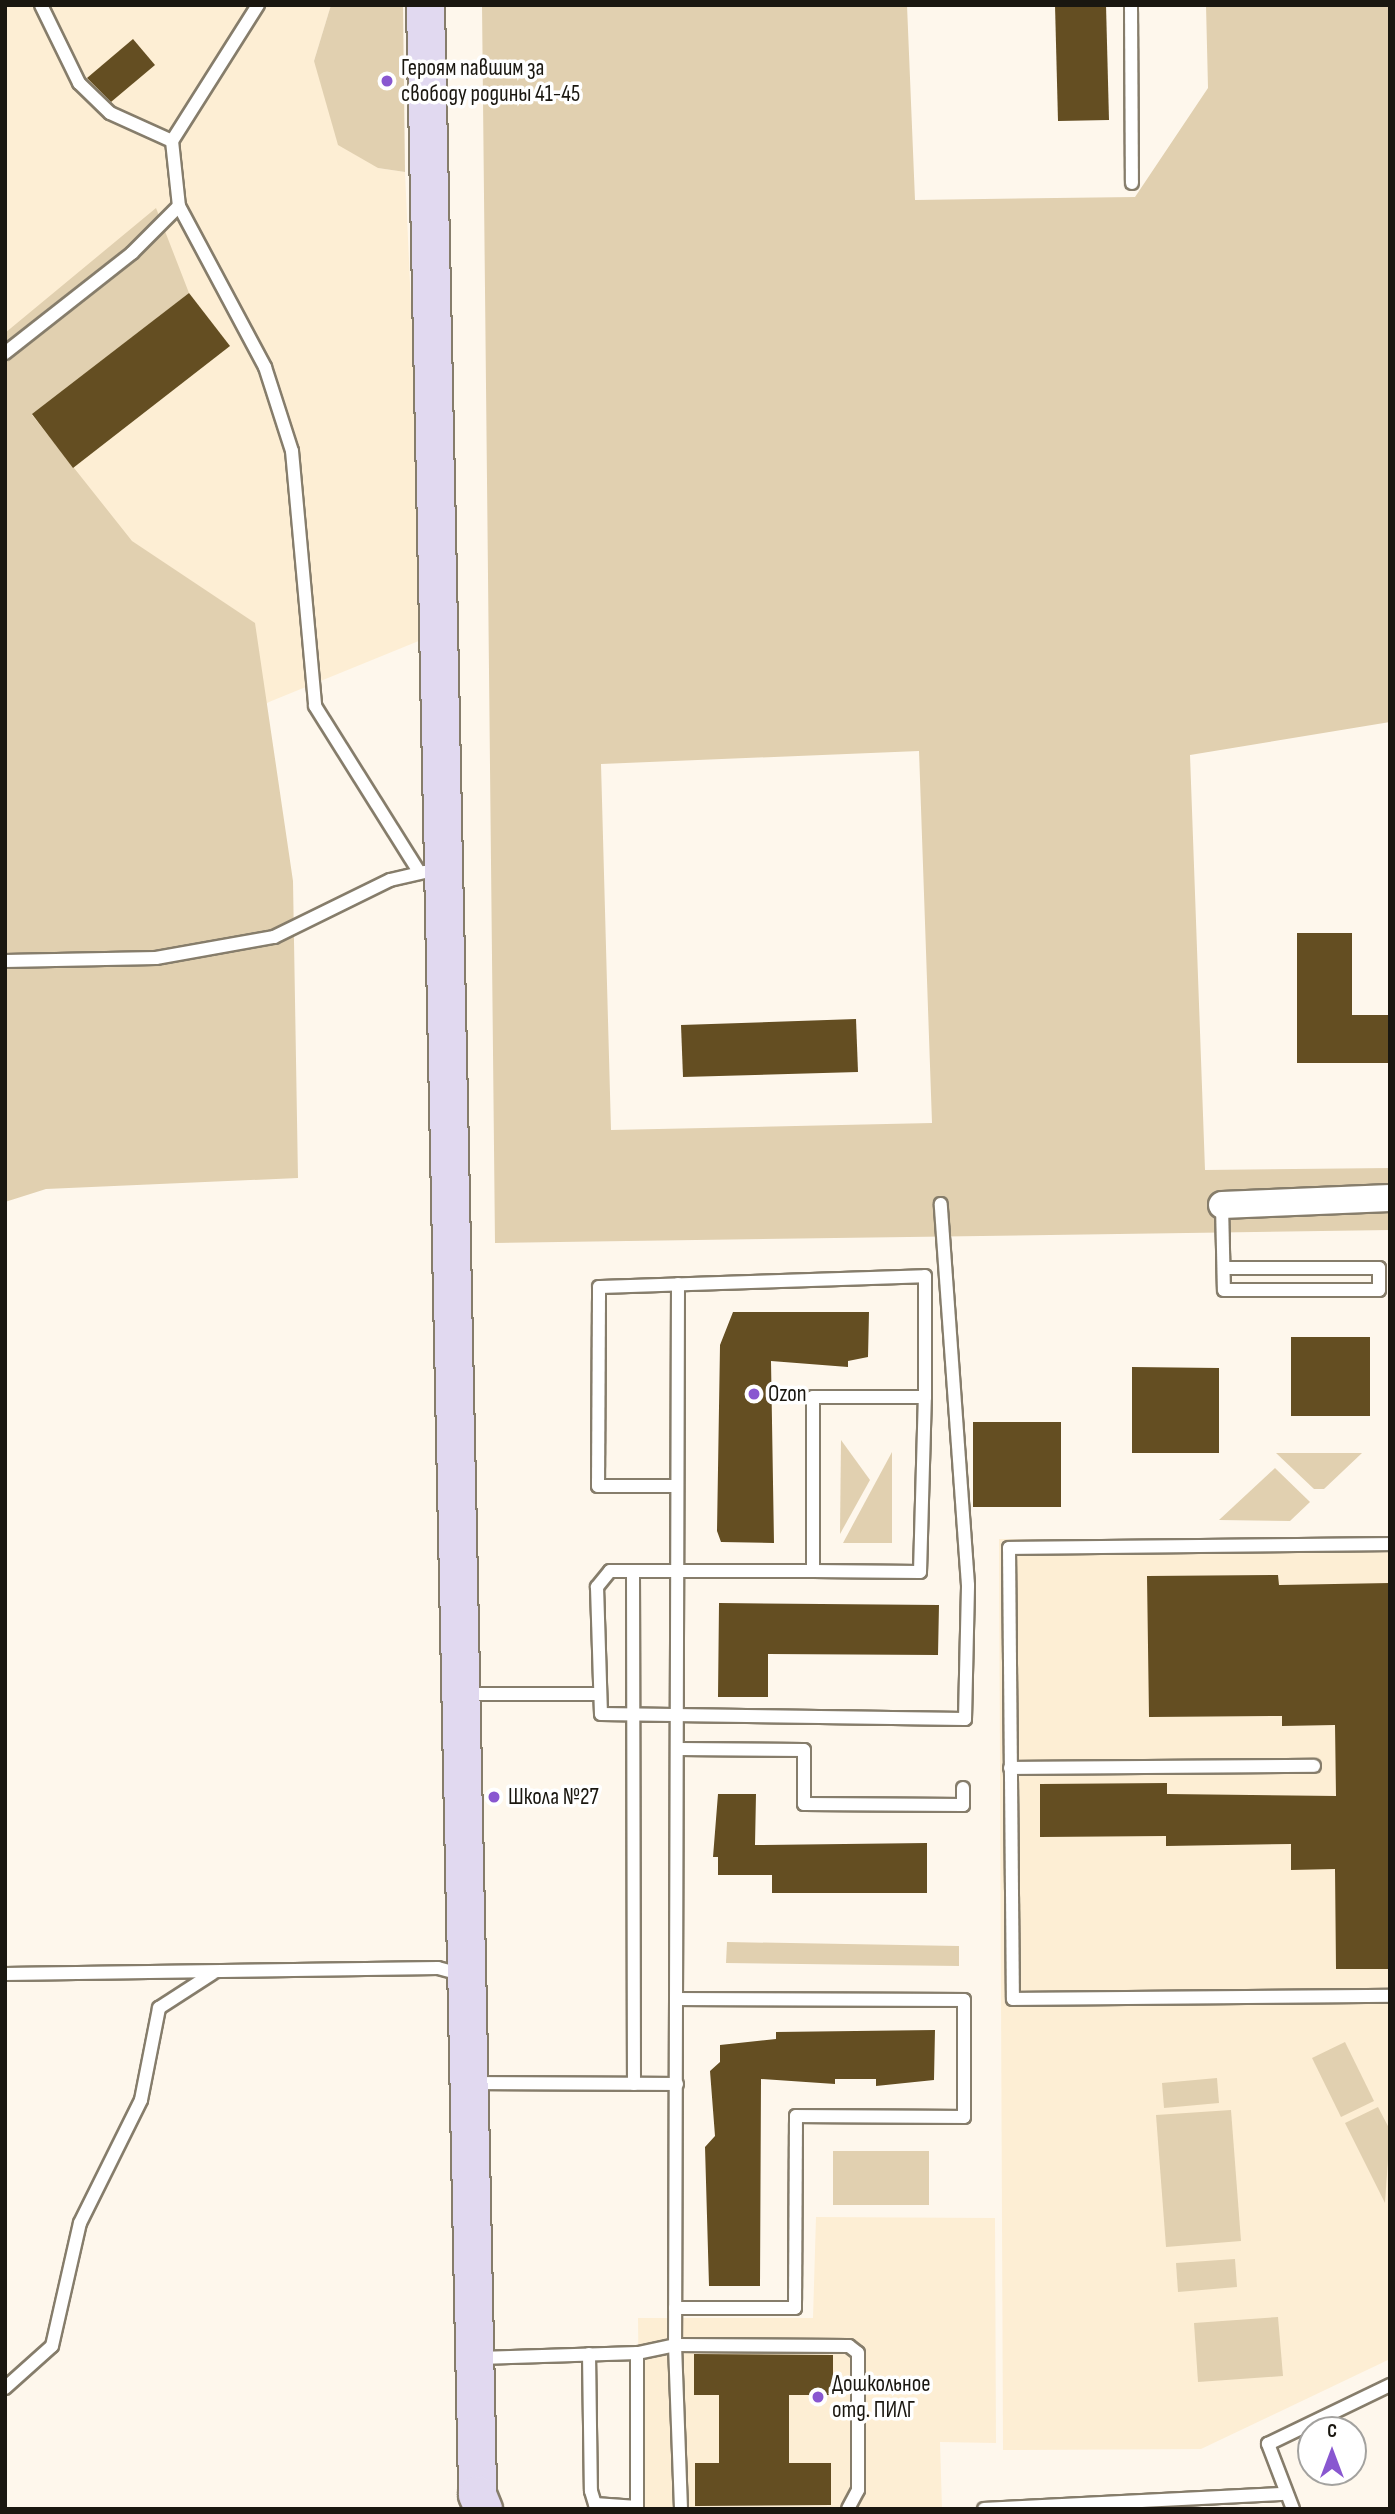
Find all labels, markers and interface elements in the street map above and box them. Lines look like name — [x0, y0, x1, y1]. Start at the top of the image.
place label: Героям павшим за свободу родины 41-45 — [401, 54, 580, 108]
marker: Героям павшим за свободу родины 41-45 — [379, 73, 395, 89]
place label: Ozon — [768, 1380, 807, 1408]
marker: Ozon — [746, 1386, 762, 1402]
place label: Школа №27 — [508, 1783, 599, 1811]
marker: Школа №27 — [486, 1789, 502, 1805]
place label: Дошкольное отд. ПИЛГ — [832, 2370, 931, 2424]
marker: Дошкольное отд. ПИЛГ — [810, 2389, 826, 2405]
north arrow — [1297, 2416, 1367, 2486]
text: С — [1327, 2420, 1337, 2443]

